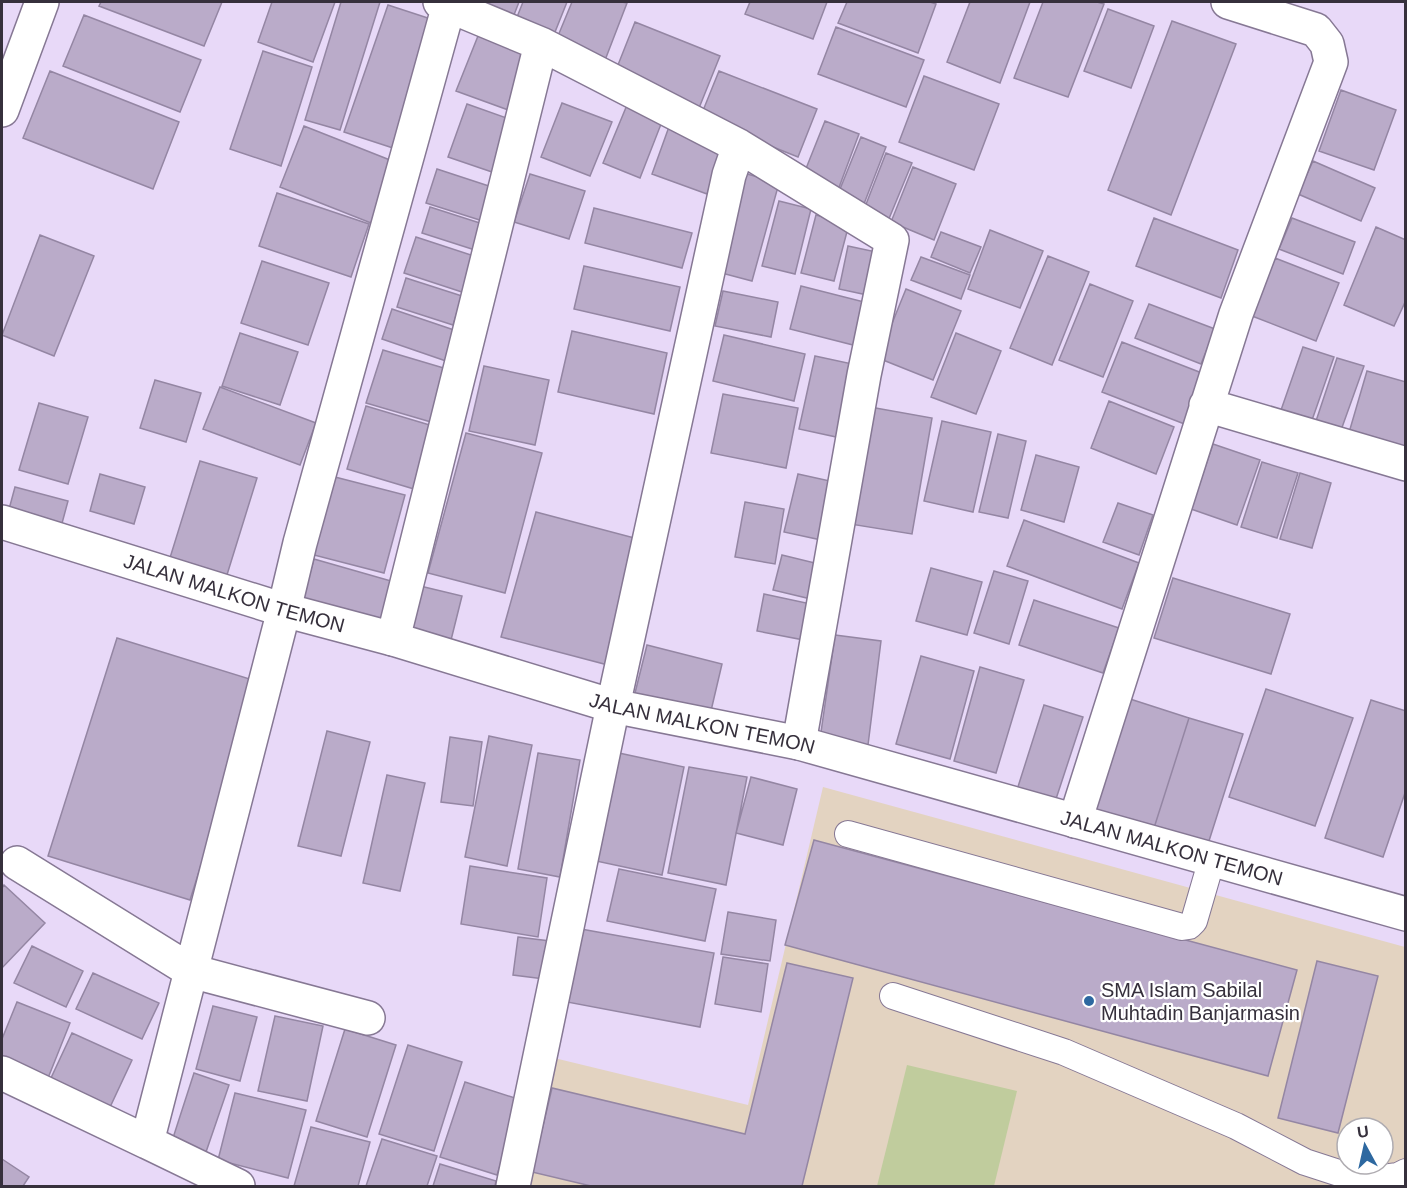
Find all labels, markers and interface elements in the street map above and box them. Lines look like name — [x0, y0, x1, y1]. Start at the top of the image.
street label: JALAN MALKON TEMON — [121, 550, 347, 637]
street label: JALAN MALKON TEMON — [587, 688, 817, 758]
street label: JALAN MALKON TEMON — [1058, 806, 1285, 890]
place label: SMA Islam Sabilal Muhtadin Banjarmasin — [1101, 979, 1300, 1024]
marker: SMA Islam Sabilal Muhtadin Banjarmasin — [1082, 994, 1096, 1008]
north arrow — [1335, 1116, 1395, 1176]
text: U — [1356, 1122, 1370, 1141]

